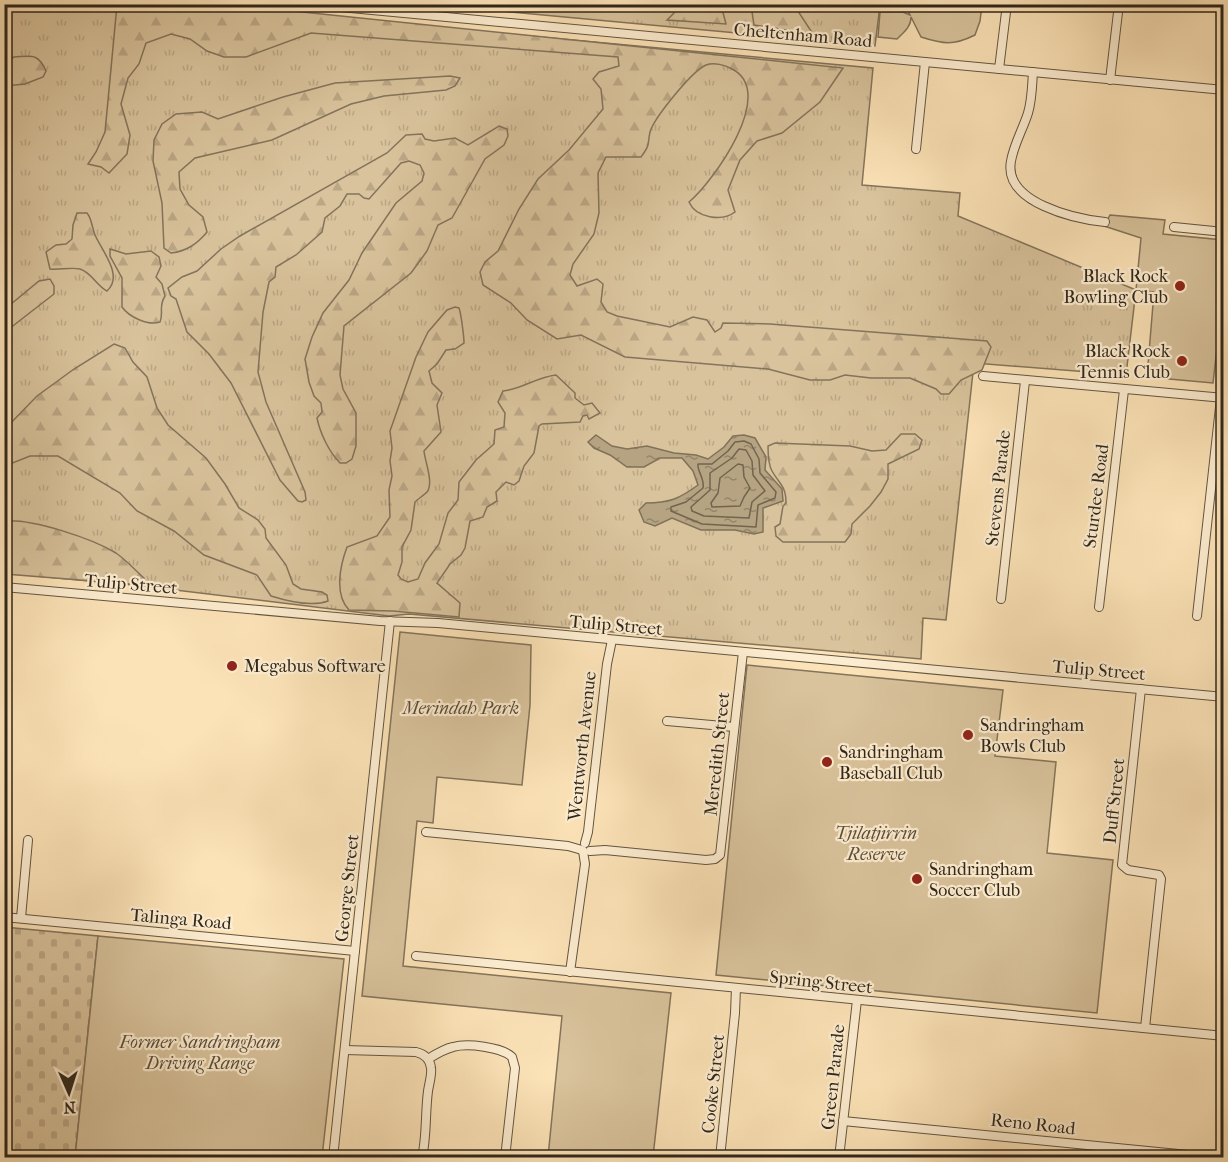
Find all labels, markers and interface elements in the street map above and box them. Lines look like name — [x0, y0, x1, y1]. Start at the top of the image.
street label: Cheltenham Road — [733, 19, 873, 52]
place label: Black Rock Bowling Club — [1064, 266, 1169, 308]
marker: Black Rock Bowling Club — [1173, 279, 1187, 293]
place label: Black Rock Tennis Club — [1077, 341, 1171, 383]
marker: Black Rock Tennis Club — [1175, 354, 1189, 368]
street label: Stevens Parade — [982, 429, 1015, 547]
street label: Sturdee Road — [1080, 443, 1113, 549]
street label: Tulip Street — [84, 570, 179, 599]
street label: Tulip Street — [569, 611, 664, 640]
place label: Megabus Software — [244, 656, 386, 677]
street label: Tulip Street — [1052, 656, 1147, 685]
marker: Megabus Software — [225, 659, 239, 673]
street label: Wentworth Avenue — [564, 670, 601, 823]
street label: Meredith Street — [701, 690, 735, 817]
park label: Merindah Park — [401, 698, 519, 719]
place label: Sandringham Bowls Club — [980, 715, 1084, 757]
marker: Sandringham Bowls Club — [961, 728, 975, 742]
place label: Sandringham Baseball Club — [839, 742, 943, 784]
marker: Sandringham Baseball Club — [820, 755, 834, 769]
street label: Duff Street — [1100, 757, 1129, 845]
park label: Tjilatjirrin Reserve — [835, 823, 917, 865]
street label: George Street — [331, 833, 364, 943]
place label: Sandringham Soccer Club — [929, 859, 1033, 901]
marker: Sandringham Soccer Club — [910, 872, 924, 886]
street label: Talinga Road — [129, 905, 233, 934]
street label: Spring Street — [768, 967, 874, 998]
street label: Green Parade — [818, 1023, 849, 1131]
park label: Former Sandringham Driving Range — [119, 1032, 280, 1074]
street label: Cooke Street — [698, 1033, 729, 1135]
north arrow — [39, 1063, 99, 1123]
text: N — [62, 1098, 76, 1117]
street label: Reno Road — [990, 1110, 1077, 1139]

